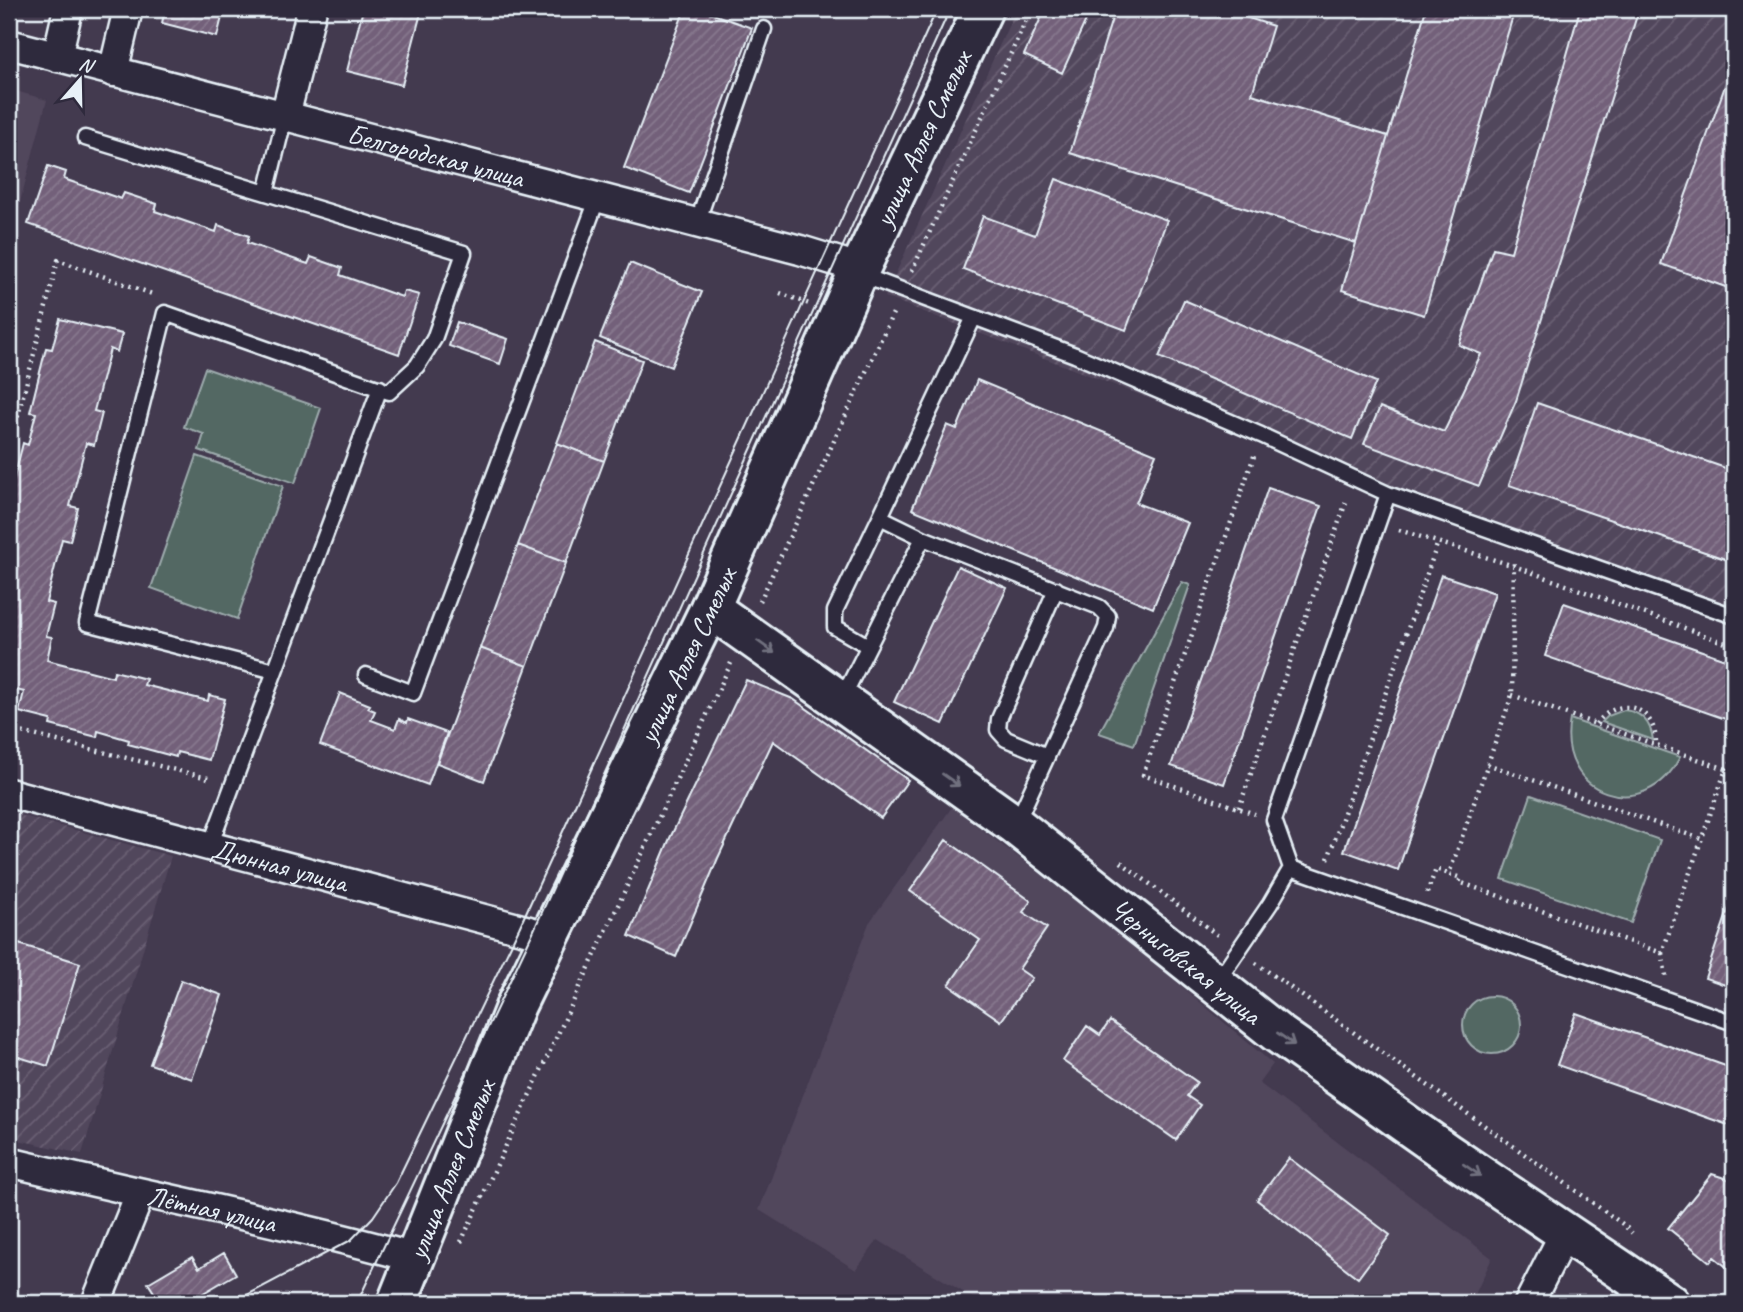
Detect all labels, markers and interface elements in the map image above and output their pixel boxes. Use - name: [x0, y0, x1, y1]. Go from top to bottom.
- street label: улица Аллея Смелых: [865, 43, 980, 234]
- north arrow: [46, 46, 116, 116]
- text: N: [76, 52, 98, 79]
- street label: Белгородская улица: [344, 116, 529, 196]
- street label: улица Аллея Смелых: [629, 560, 745, 751]
- one-way arrow: [756, 640, 775, 655]
- one-way arrow: [941, 773, 960, 787]
- street label: Дюнная улица: [208, 831, 354, 901]
- street label: Черниговская улица: [1103, 891, 1270, 1033]
- one-way arrow: [1276, 1032, 1295, 1046]
- street label: улица Аллея Смелых: [399, 1072, 503, 1266]
- one-way arrow: [1462, 1163, 1481, 1177]
- street label: Лётная улица: [144, 1178, 281, 1241]

